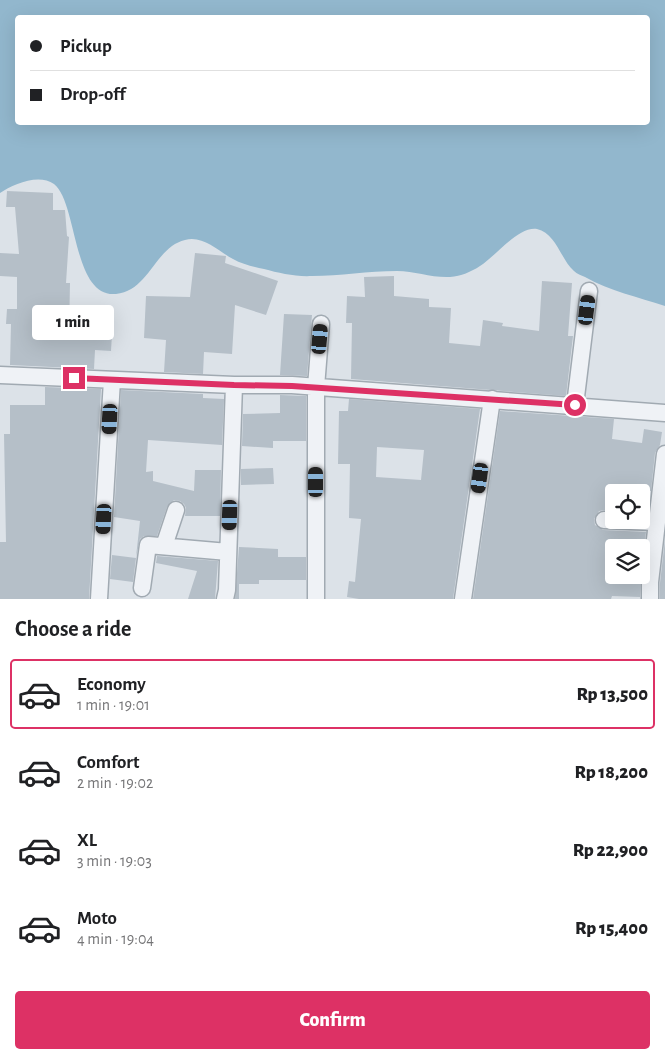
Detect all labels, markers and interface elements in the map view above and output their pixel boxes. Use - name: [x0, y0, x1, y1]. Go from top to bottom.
- text: Pickup: [60, 37, 112, 56]
- text: Drop-off: [60, 85, 125, 104]
- car: [577, 294, 596, 326]
- callout: 1 min: [33, 306, 115, 340]
- text: 1 min: [56, 314, 90, 330]
- car: [311, 323, 328, 355]
- route end: [63, 367, 85, 389]
- route start: [564, 394, 586, 416]
- car: [101, 404, 118, 434]
- car: [470, 462, 489, 494]
- car: [308, 467, 323, 497]
- map controls: [605, 484, 650, 584]
- button: locate: [605, 484, 650, 529]
- car: [221, 500, 238, 530]
- car: [95, 504, 112, 534]
- button: layers: [605, 539, 650, 584]
- text: Choose a ride: [15, 618, 131, 640]
- icon: car: [17, 672, 62, 717]
- text: Economy: [77, 675, 146, 694]
- text: Rp 13,500: [576, 685, 648, 704]
- text: 1 min · 19:01: [77, 697, 150, 713]
- icon: car: [17, 750, 62, 795]
- text: Comfort: [77, 753, 139, 772]
- text: Rp 18,200: [575, 763, 648, 782]
- text: 2 min · 19:02: [77, 775, 153, 791]
- icon: car: [17, 828, 62, 873]
- text: XL: [77, 831, 97, 850]
- text: Rp 22,900: [573, 841, 648, 860]
- text: 3 min · 19:03: [77, 853, 152, 869]
- icon: car: [17, 906, 62, 951]
- text: Moto: [77, 909, 117, 928]
- text: Rp 15,400: [575, 919, 648, 938]
- text: 4 min · 19:04: [77, 931, 154, 947]
- button: Confirm: [15, 991, 650, 1049]

